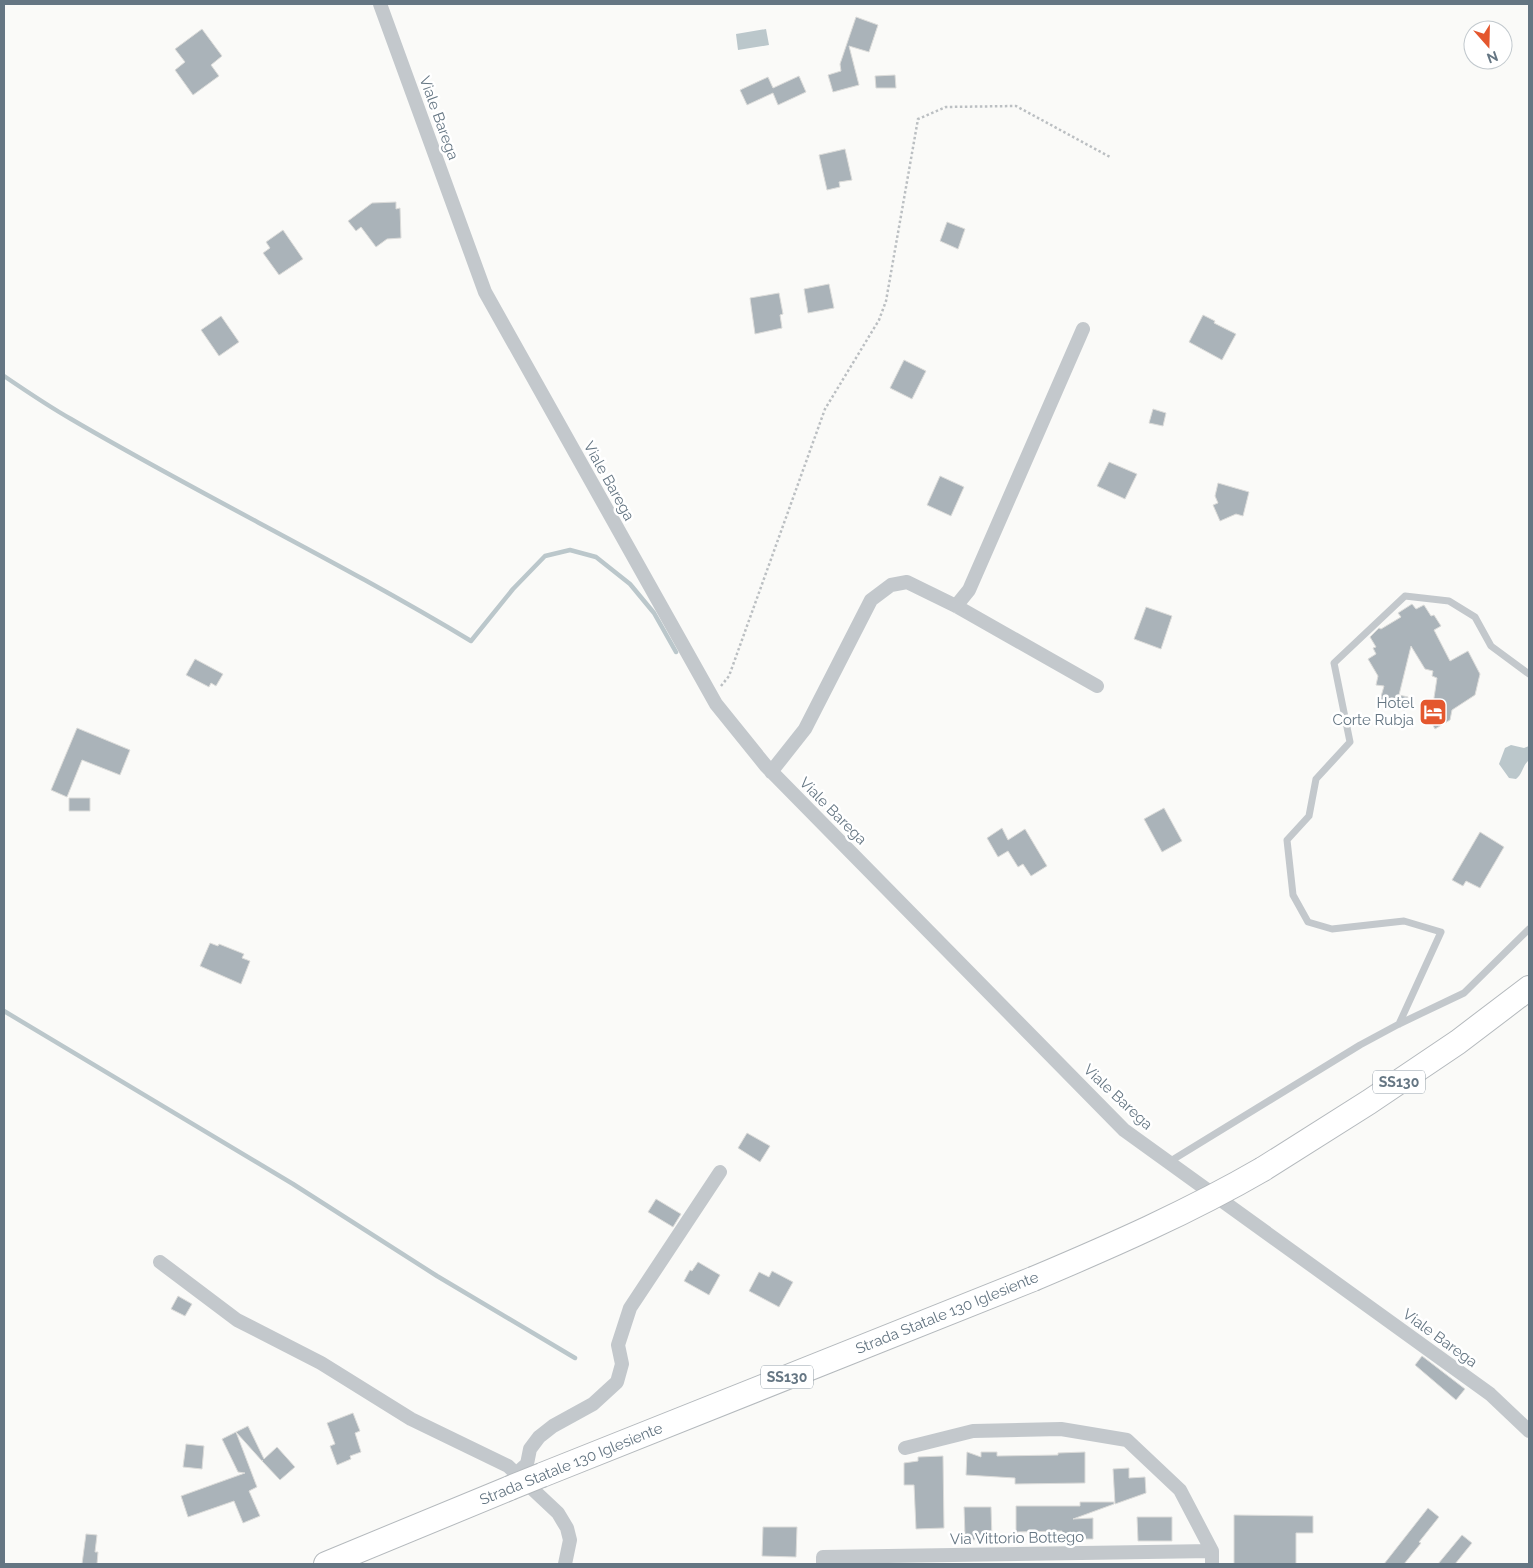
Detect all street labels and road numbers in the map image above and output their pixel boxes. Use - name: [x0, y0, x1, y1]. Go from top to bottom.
- street label: Viale Barega: [416, 74, 462, 162]
- street label: Viale Barega: [580, 438, 638, 524]
- street label: Viale Barega: [796, 774, 870, 848]
- street label: Viale Barega: [1080, 1060, 1156, 1134]
- road number: SS130: [1373, 1070, 1425, 1094]
- street label: Strada Statale 130 Iglesiente: [853, 1268, 1041, 1358]
- street label: Viale Barega: [1399, 1305, 1481, 1371]
- road number: SS130: [761, 1365, 813, 1388]
- street label: Strada Statale 130 Iglesiente: [477, 1419, 665, 1509]
- street label: Via Vittorio Bottego: [950, 1528, 1084, 1548]

